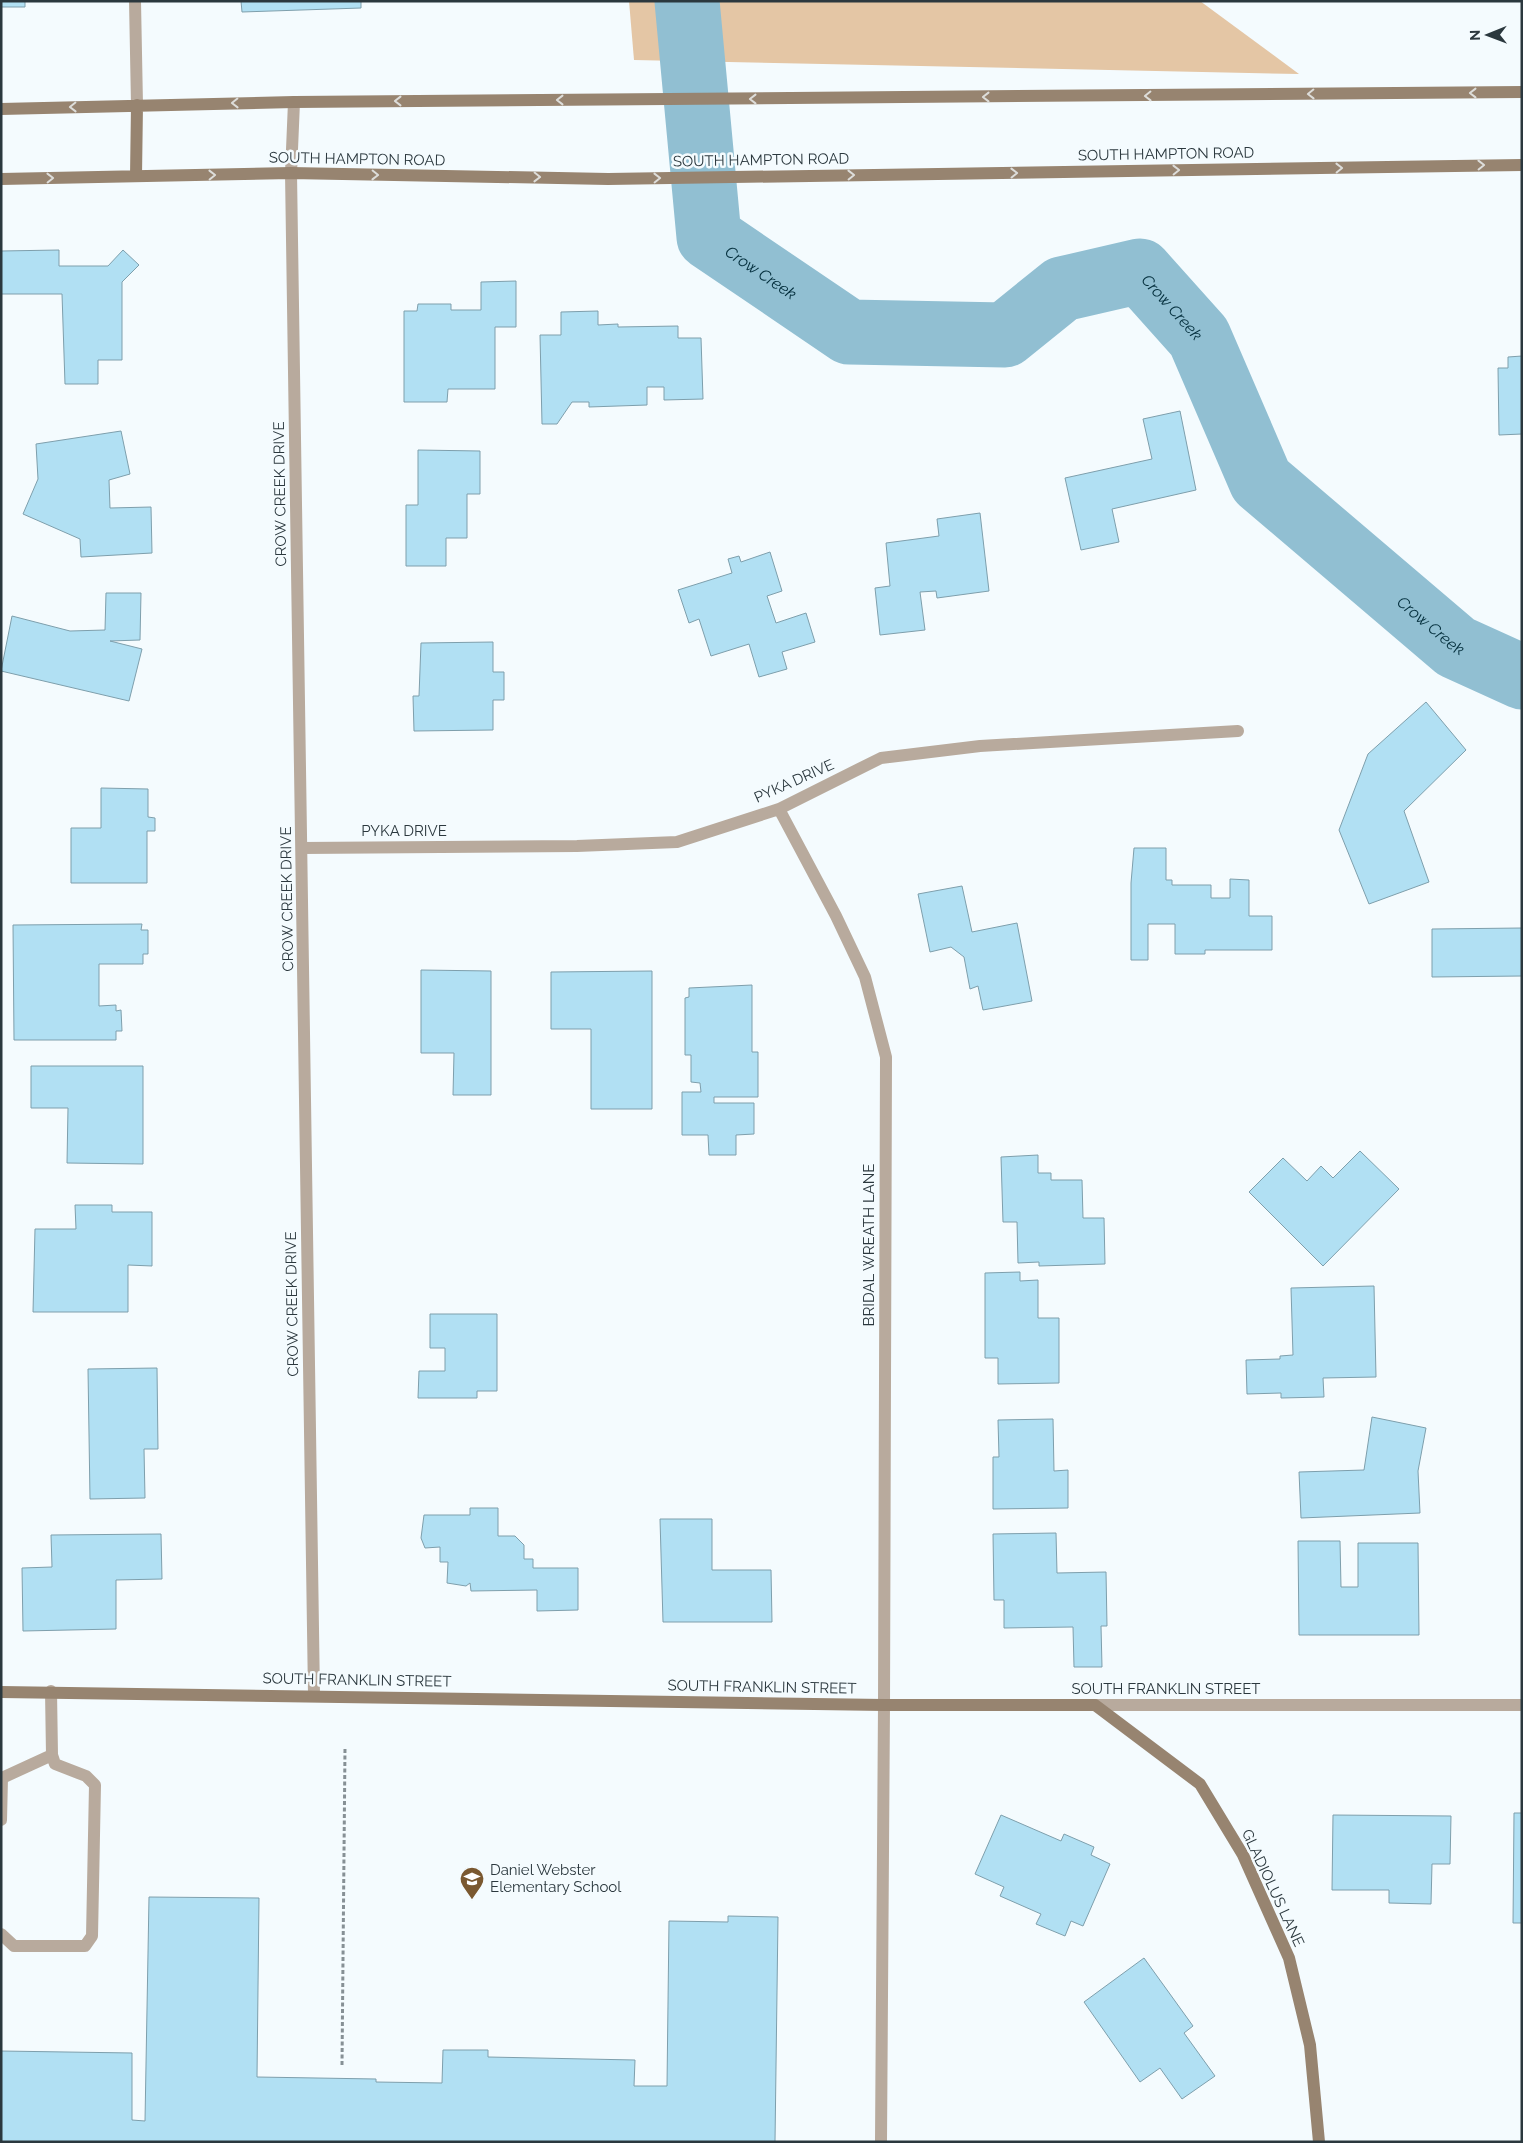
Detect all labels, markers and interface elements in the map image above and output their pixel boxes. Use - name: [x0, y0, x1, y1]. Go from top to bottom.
- north arrow: [1463, 10, 1513, 60]
- text: N: [1467, 30, 1483, 41]
- one-way arrow: [1469, 87, 1477, 98]
- one-way arrow: [1306, 89, 1314, 99]
- one-way arrow: [1144, 91, 1152, 101]
- one-way arrow: [981, 92, 989, 102]
- one-way arrow: [556, 94, 564, 105]
- one-way arrow: [749, 94, 757, 104]
- one-way arrow: [393, 96, 401, 106]
- one-way arrow: [231, 98, 238, 108]
- one-way arrow: [68, 102, 76, 112]
- street label: SOUTH HAMPTON ROAD: [1078, 143, 1255, 165]
- street label: SOUTH HAMPTON ROAD: [269, 148, 446, 170]
- street label: SOUTH HAMPTON ROAD: [673, 149, 850, 171]
- one-way arrow: [1478, 160, 1486, 171]
- one-way arrow: [1335, 163, 1343, 173]
- one-way arrow: [1172, 165, 1180, 175]
- one-way arrow: [1010, 168, 1018, 178]
- one-way arrow: [209, 169, 217, 180]
- one-way arrow: [371, 169, 379, 180]
- one-way arrow: [848, 170, 855, 180]
- one-way arrow: [534, 172, 542, 183]
- one-way arrow: [46, 173, 54, 183]
- one-way arrow: [654, 173, 661, 183]
- water label: Crow Creek: [722, 242, 801, 303]
- water label: Crow Creek: [1138, 270, 1207, 344]
- street label: CROW CREEK DRIVE: [270, 421, 290, 567]
- water label: Crow Creek: [1394, 592, 1468, 659]
- street label: PYKA DRIVE: [751, 755, 837, 807]
- street label: PYKA DRIVE: [361, 822, 447, 840]
- street label: CROW CREEK DRIVE: [277, 826, 297, 972]
- street label: BRIDAL WREATH LANE: [860, 1164, 878, 1327]
- street label: CROW CREEK DRIVE: [282, 1231, 302, 1377]
- street label: SOUTH FRANKLIN STREET: [262, 1669, 452, 1691]
- street label: SOUTH FRANKLIN STREET: [667, 1676, 857, 1698]
- street label: SOUTH FRANKLIN STREET: [1071, 1680, 1261, 1698]
- street label: GLADIOLUS LANE: [1238, 1826, 1308, 1950]
- place label: Daniel Webster Elementary School: [490, 1861, 622, 1896]
- school or university icon: Daniel Webster Elementary School: [459, 1866, 485, 1900]

